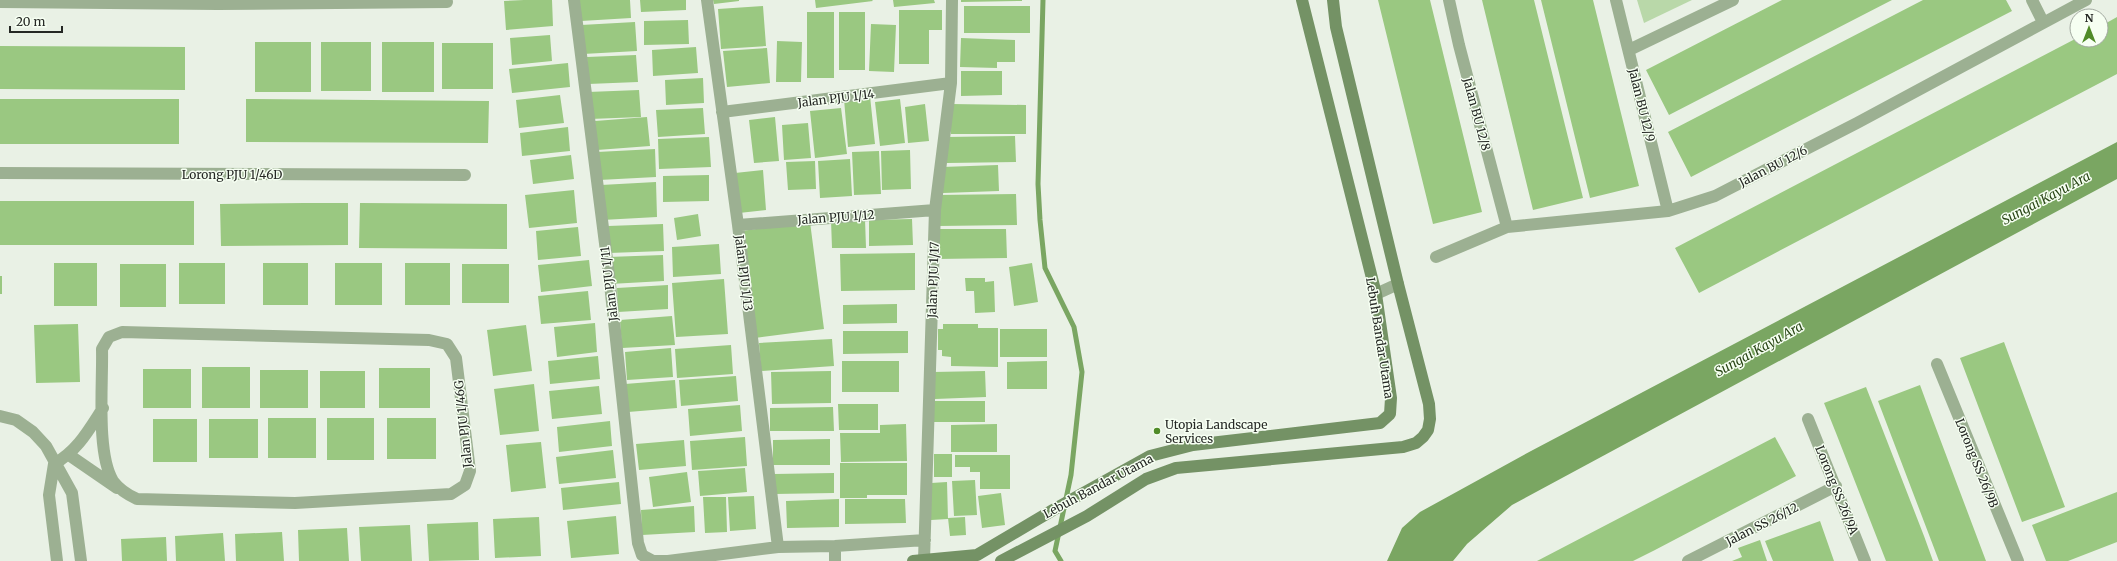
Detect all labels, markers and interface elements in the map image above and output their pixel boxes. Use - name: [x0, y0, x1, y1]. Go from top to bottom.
- scale bar: [10, 8, 62, 34]
- north arrow: [2069, 8, 2109, 48]
- text: N: [2085, 11, 2094, 25]
- text: 20 m: [16, 14, 45, 29]
- street label: Jalan BU 12/9: [1625, 66, 1658, 143]
- street label: Jalan BU 12/8: [1460, 75, 1494, 152]
- street label: Jalan PJU 1/14: [796, 86, 876, 110]
- street label: Jalan BU 12/6: [1735, 142, 1810, 190]
- street label: Lorong PJU 1/46D: [182, 167, 282, 182]
- water label: Sungai Kayu Ara: [1999, 167, 2093, 229]
- street label: Jalan PJU 1/12: [796, 207, 875, 227]
- street label: Jalan PJU 1/13: [732, 233, 756, 312]
- street label: Jalan PJU 1/17: [924, 241, 942, 319]
- street label: Jalan PJU 1/11: [597, 245, 621, 323]
- street label: Lebuh Bandar Utama: [1363, 276, 1397, 400]
- water label: Sungai Kayu Ara: [1712, 318, 1806, 380]
- street label: Jalan PJU 1/46G: [451, 379, 475, 469]
- street label: Lorong SS 26/9B: [1952, 416, 2002, 510]
- place label: Utopia Landscape Services: [1165, 417, 1267, 446]
- marker: Utopia Landscape Services: [1152, 426, 1162, 436]
- street label: Lorong SS 26/9A: [1812, 443, 1862, 537]
- street label: Lebuh Bandar Utama: [1041, 450, 1156, 521]
- street label: Jalan SS 26/12: [1722, 499, 1801, 549]

